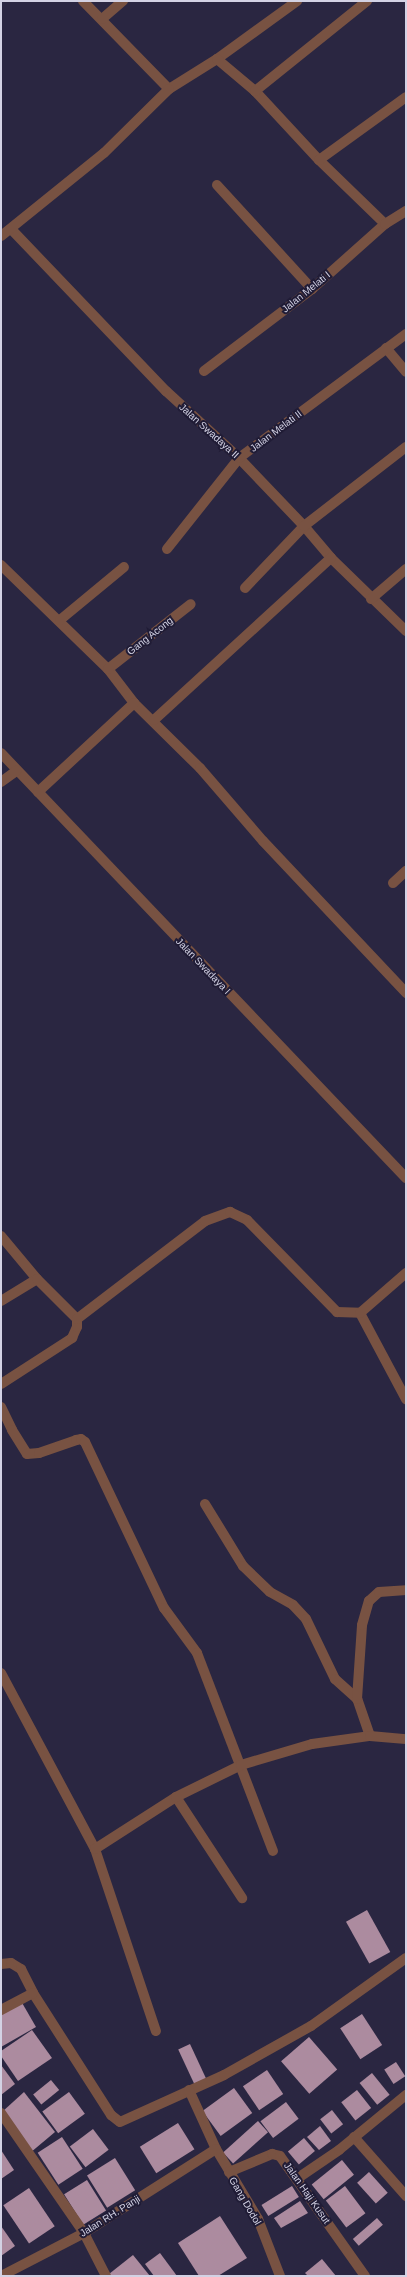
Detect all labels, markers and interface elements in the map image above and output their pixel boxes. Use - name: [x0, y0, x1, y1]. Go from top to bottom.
- street label: Jalan Melati I: [279, 269, 333, 315]
- street label: Jalan Swadaya II: [177, 401, 241, 461]
- street label: Jalan Melati II: [248, 408, 304, 454]
- street label: Gang Acong: [124, 614, 176, 658]
- street label: Jalan Swadaya I: [173, 935, 233, 997]
- street label: Jalan Haji Kusut: [281, 2160, 333, 2226]
- street label: Gang Dodol: [226, 2175, 264, 2227]
- street label: Jalan RH. Panji: [78, 2193, 142, 2239]

